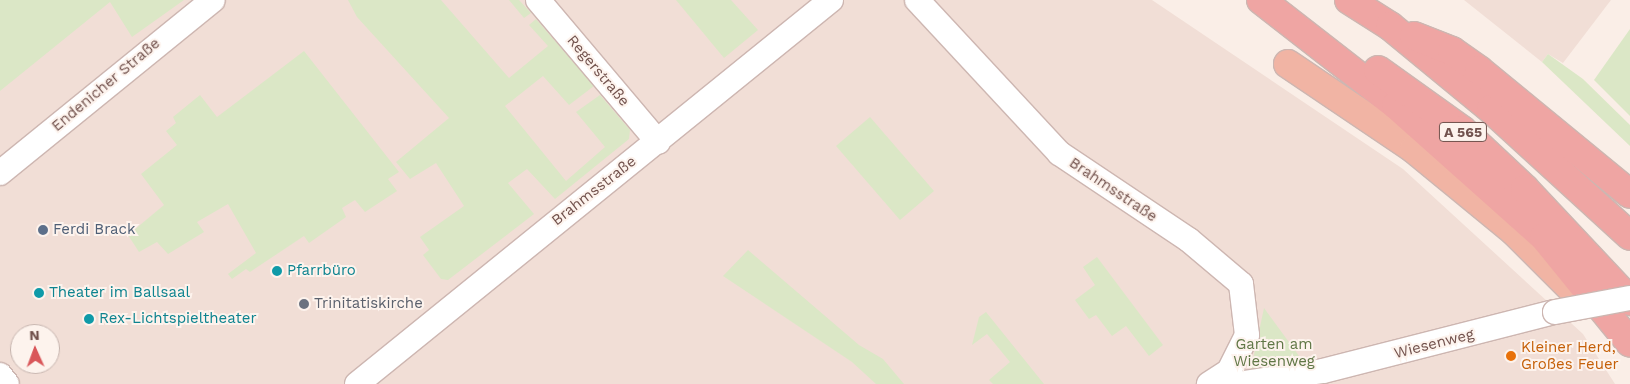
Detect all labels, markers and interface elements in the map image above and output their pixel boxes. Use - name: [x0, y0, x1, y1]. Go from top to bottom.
- street label: Regerstraße: [563, 32, 633, 110]
- street label: Endenicher Straße: [48, 34, 164, 136]
- road number: A 565: [1438, 120, 1488, 144]
- street label: Brahmsstraße: [548, 152, 640, 230]
- street label: Brahmsstraße: [1066, 154, 1160, 226]
- place label: Ferdi Brack: [53, 221, 135, 239]
- marker: Ferdi Brack: [37, 224, 49, 236]
- place label: Pfarrbüro: [287, 262, 356, 280]
- marker: Pfarrbüro: [271, 265, 283, 277]
- place label: Theater im Ballsaal: [49, 284, 190, 302]
- marker: Theater im Ballsaal: [33, 287, 45, 299]
- place label: Trinitatiskirche: [314, 295, 423, 313]
- marker: Trinitatiskirche: [298, 298, 310, 310]
- place label: Rex-Lichtspieltheater: [99, 310, 257, 328]
- marker: Rex-Lichtspieltheater: [83, 313, 95, 325]
- north arrow: [10, 324, 60, 374]
- street label: Wiesenweg: [1392, 325, 1476, 363]
- text: N: [29, 327, 40, 343]
- park label: Garten am Wiesenweg: [1233, 335, 1315, 370]
- place label: Kleiner Herd, Großes Feuer: [1521, 338, 1619, 373]
- marker: Kleiner Herd, Großes Feuer: [1505, 350, 1517, 362]

